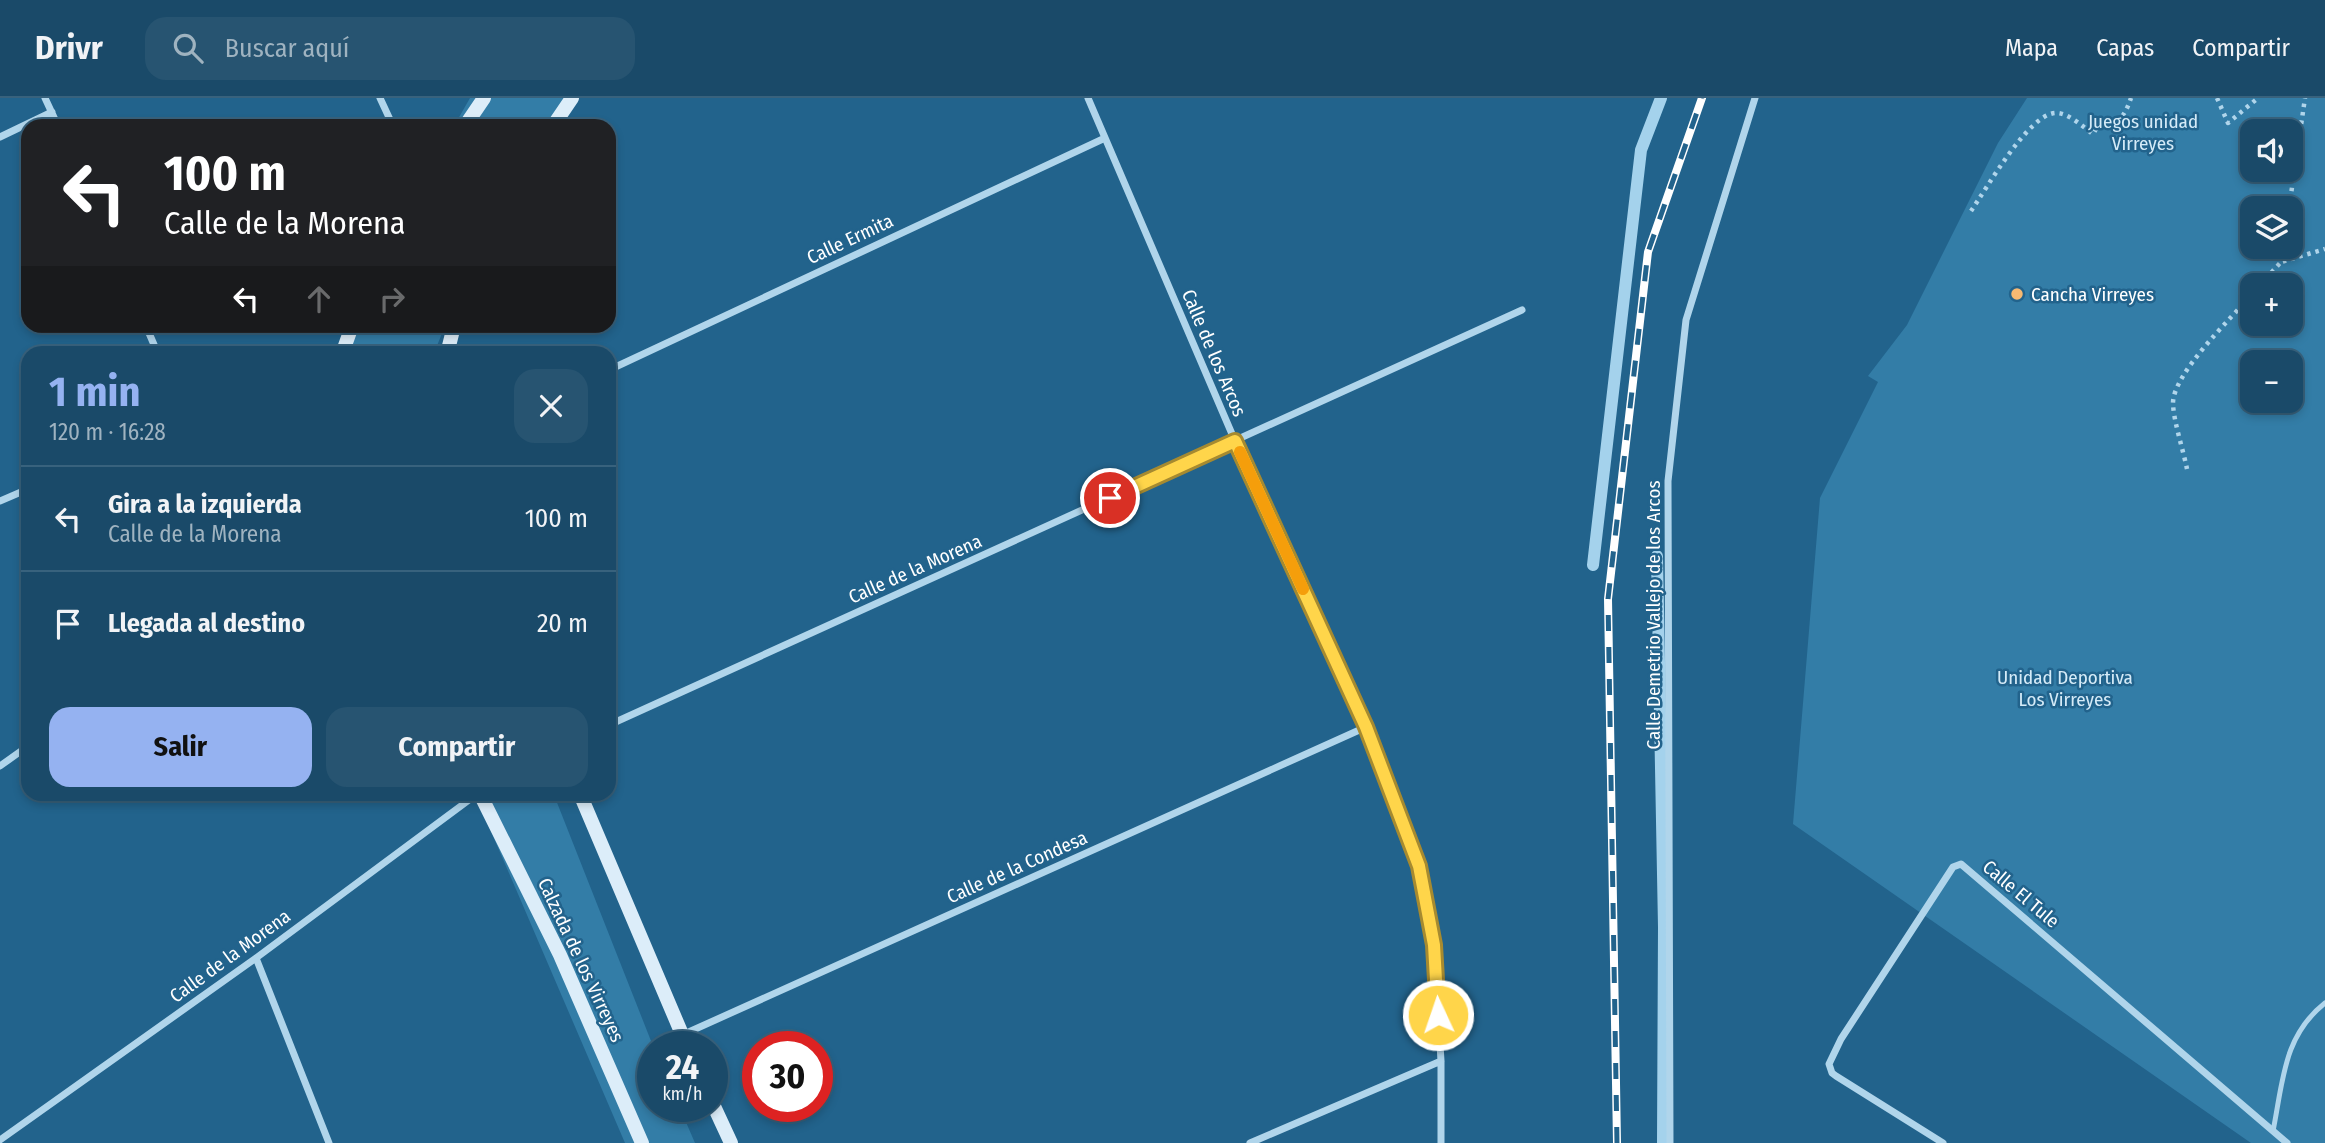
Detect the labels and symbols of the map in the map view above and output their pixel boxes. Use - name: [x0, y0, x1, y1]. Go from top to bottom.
- park label: Juegos unidad Virreyes: [2088, 110, 2198, 155]
- street label: Calle Ermita: [803, 209, 897, 269]
- place label: Cancha Virreyes: [2031, 283, 2154, 306]
- street label: Calle de los Arcos: [1177, 286, 1251, 420]
- marker: Cancha Virreyes: [2009, 286, 2025, 302]
- pin: [1080, 468, 1140, 528]
- street label: Calle Demetrio Vallejo de los Arcos: [1642, 481, 1665, 749]
- street label: Calle de la Morena: [845, 529, 985, 609]
- park label: Unidad Deportiva Los Virreyes: [1997, 666, 2133, 711]
- street label: Calle de la Condesa: [943, 826, 1091, 908]
- street label: Calle El Tule: [1978, 855, 2064, 933]
- street label: Calzada de los Virreyes: [533, 874, 629, 1046]
- street label: Calle de la Morena: [165, 905, 295, 1007]
- position arrow: [1401, 978, 1475, 1052]
- speed limit sign: 30: [742, 1031, 833, 1122]

